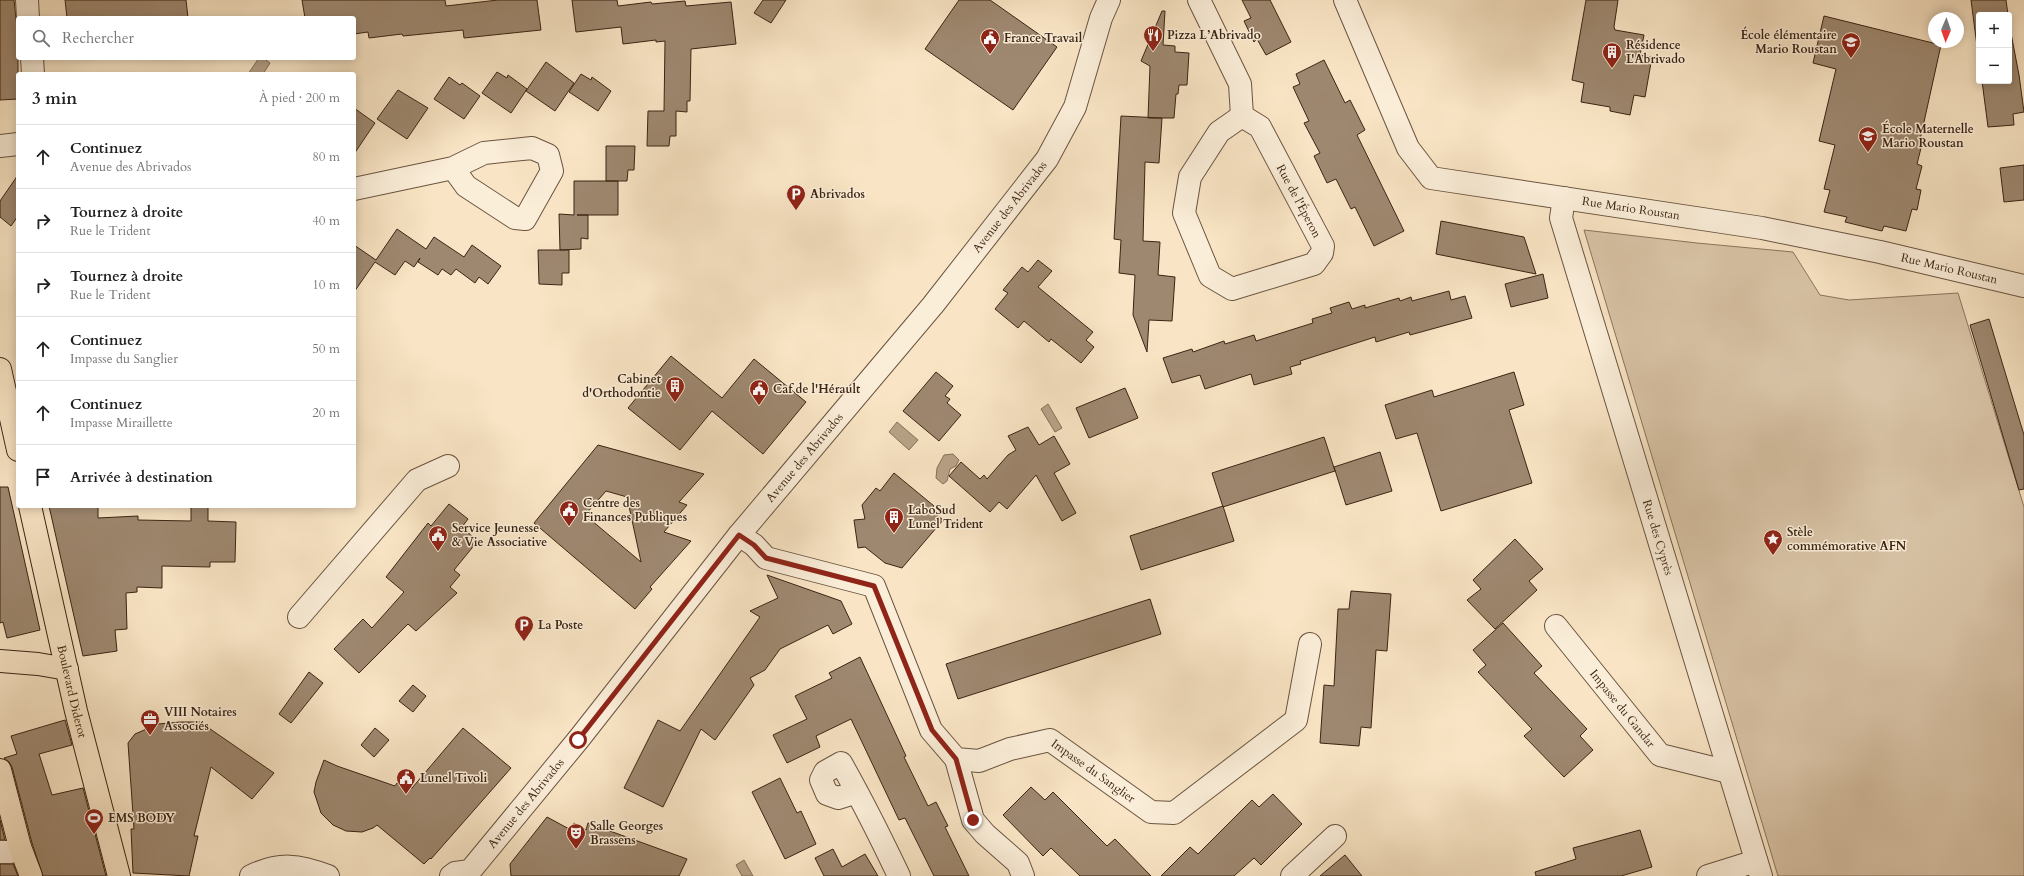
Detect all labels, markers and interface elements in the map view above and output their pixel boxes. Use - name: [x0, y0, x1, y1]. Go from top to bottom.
- north arrow: [1928, 12, 1964, 48]
- map controls: [1976, 12, 2012, 84]
- button: +: [1976, 12, 2012, 48]
- search box: [16, 16, 356, 60]
- restaurant icon: Pizza L’Abrivado: [1142, 24, 1164, 52]
- place label: École élémentaire Mario Roustan: [1740, 26, 1837, 57]
- icon: search: [30, 27, 52, 49]
- public building icon: France Travail: [979, 27, 1001, 55]
- place label: Pizza L’Abrivado: [1167, 27, 1261, 43]
- text: Rechercher: [62, 28, 134, 48]
- place label: France Travail: [1004, 30, 1083, 46]
- school or university icon: École élémentaire Mario Roustan: [1840, 31, 1862, 59]
- place label: Résidence L'Abrivado: [1626, 37, 1685, 67]
- building icon: Résidence L'Abrivado: [1601, 41, 1623, 69]
- button: −: [1976, 48, 2012, 84]
- text: 3 min: [32, 87, 77, 110]
- text: À pied · 200 m: [259, 89, 340, 107]
- place label: École Maternelle Mario Roustan: [1882, 120, 1974, 151]
- school or university icon: École Maternelle Mario Roustan: [1857, 125, 1879, 153]
- text: Continuez: [70, 138, 142, 158]
- icon: ahead: [32, 146, 54, 168]
- text: 80 m: [312, 148, 340, 166]
- text: Avenue des Abrivados: [70, 158, 191, 176]
- street label: Avenue des Abrivados: [969, 158, 1050, 256]
- street label: Rue de l'Éperon: [1273, 161, 1326, 241]
- parking icon: Abrivados: [785, 183, 807, 211]
- place label: Abrivados: [810, 186, 865, 202]
- street label: Rue Mario Roustan: [1581, 193, 1681, 224]
- text: Tournez à droite: [70, 202, 183, 222]
- icon: right: [32, 210, 54, 232]
- text: 40 m: [312, 212, 340, 230]
- text: Rue le Trident: [70, 222, 151, 240]
- street label: Rue Mario Roustan: [1899, 249, 1999, 288]
- text: Tournez à droite: [70, 266, 183, 286]
- icon: right: [32, 274, 54, 296]
- text: 10 m: [312, 276, 340, 294]
- text: Rue le Trident: [70, 286, 151, 304]
- text: Continuez: [70, 330, 142, 350]
- icon: ahead: [32, 338, 54, 360]
- text: 50 m: [312, 340, 340, 358]
- text: Impasse du Sanglier: [70, 350, 178, 368]
- place label: Cabinet d'Orthodontie: [582, 371, 662, 401]
- building icon: Cabinet d'Orthodontie: [664, 375, 686, 403]
- public building icon: Caf de l'Hérault: [748, 378, 770, 406]
- place label: Caf de l'Hérault: [773, 381, 861, 397]
- text: Continuez: [70, 394, 142, 414]
- icon: ahead: [32, 402, 54, 424]
- text: 20 m: [312, 404, 340, 422]
- street label: Avenue des Abrivados: [762, 409, 847, 506]
- text: Impasse Miraillette: [70, 414, 173, 432]
- icon: arrive: [32, 466, 54, 488]
- text: Arrivée à destination: [70, 467, 213, 487]
- place label: Centre des Finances Publiques: [583, 495, 687, 525]
- street label: Rue des Cyprès: [1639, 497, 1677, 577]
- public building icon: Centre des Finances Publiques: [558, 499, 580, 527]
- place label: LaboSud Lunel Trident: [908, 502, 984, 532]
- building icon: LaboSud Lunel Trident: [883, 506, 905, 534]
- place label: Service Jeunesse & Vie Associative: [452, 520, 547, 550]
- public building icon: Service Jeunesse & Vie Associative: [427, 524, 449, 552]
- place label: Stèle commémorative AFN: [1787, 524, 1907, 554]
- place icon: Stèle commémorative AFN: [1762, 528, 1784, 556]
- parking icon: La Poste: [513, 614, 535, 642]
- place label: La Poste: [538, 617, 583, 633]
- street label: Boulevard Diderot: [53, 643, 91, 740]
- street label: Impasse du Gandar: [1586, 666, 1659, 751]
- place label: VIII Notaires Associés: [164, 704, 237, 734]
- office icon: VIII Notaires Associés: [139, 708, 161, 736]
- route start: [569, 731, 587, 749]
- street label: Impasse du Sanglier: [1048, 735, 1139, 807]
- street label: Avenue des Abrivados: [484, 755, 568, 852]
- public building icon: Lunel Tivoli: [395, 767, 417, 795]
- place label: Lunel Tivoli: [420, 770, 487, 786]
- sports icon: EMS BODY: [83, 807, 105, 835]
- place label: EMS BODY: [108, 810, 175, 826]
- route end: [964, 811, 982, 829]
- place label: Salle Georges Brassens: [590, 818, 663, 848]
- theatre icon: Salle Georges Brassens: [565, 822, 587, 850]

